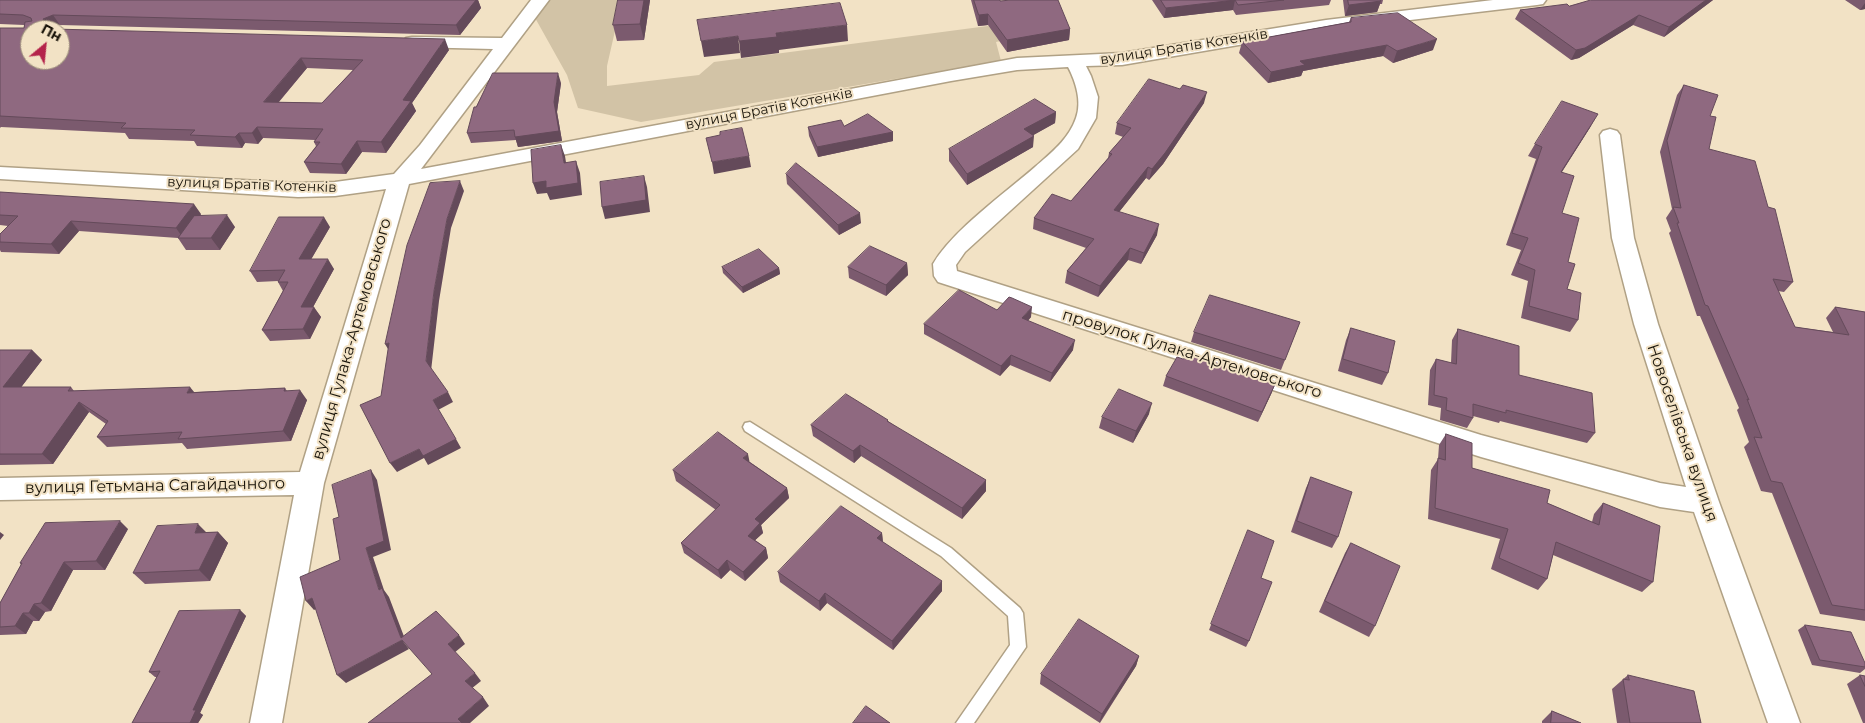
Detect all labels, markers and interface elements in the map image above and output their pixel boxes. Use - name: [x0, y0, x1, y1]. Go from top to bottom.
- north arrow: [20, 20, 70, 70]
- text: Пн: [38, 20, 65, 46]
- street label: вулиця Братів Котенків: [1099, 25, 1269, 69]
- street label: вулиця Братів Котенків: [684, 85, 854, 133]
- street label: вулиця Братів Котенків: [167, 174, 337, 196]
- street label: вулиця Гулака-Артемовського: [308, 216, 396, 462]
- street label: провулок Гулака-Артемовського: [1060, 305, 1324, 403]
- street label: Новоселівська вулиця: [1643, 342, 1721, 524]
- street label: вулиця Гетьмана Сагайдачного: [25, 474, 285, 498]

